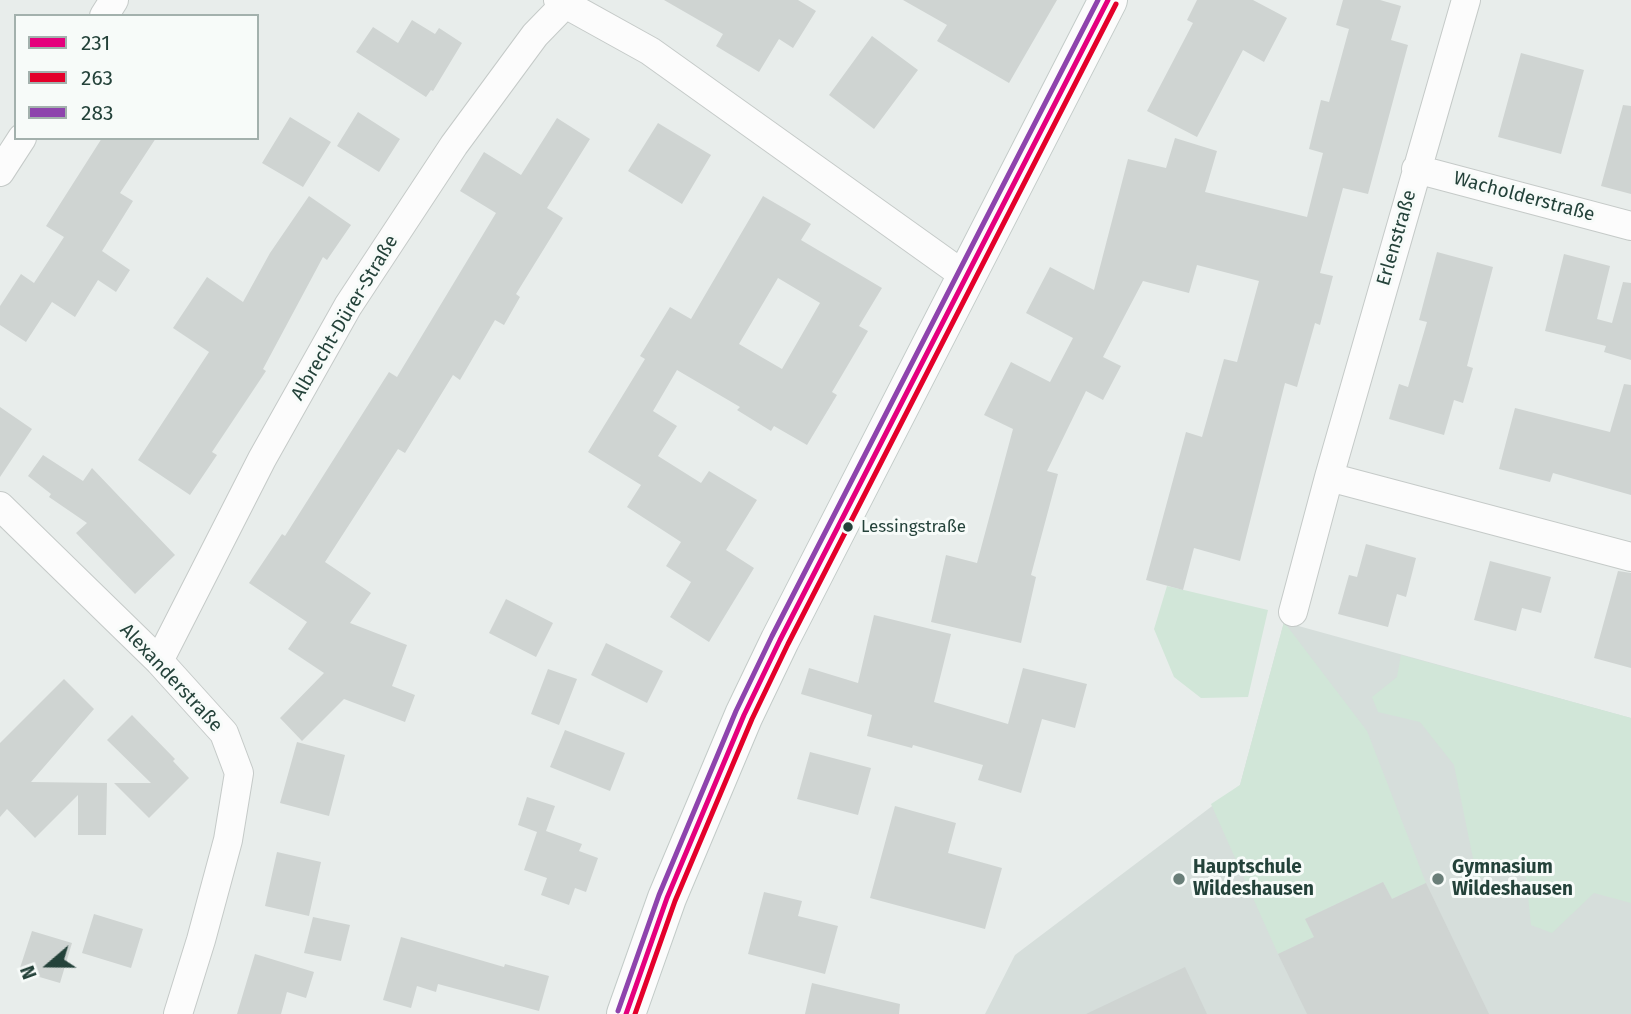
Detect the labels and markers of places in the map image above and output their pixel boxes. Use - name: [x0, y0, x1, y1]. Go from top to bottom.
- place label: Lessingstraße: [861, 517, 966, 537]
- marker: Lessingstraße: [841, 520, 855, 534]
- place label: Hauptschule Wildeshausen: [1193, 857, 1314, 901]
- place label: Gymnasium Wildeshausen: [1452, 857, 1573, 901]
- marker: Hauptschule Wildeshausen: [1171, 871, 1187, 887]
- marker: Gymnasium Wildeshausen: [1430, 871, 1446, 887]

